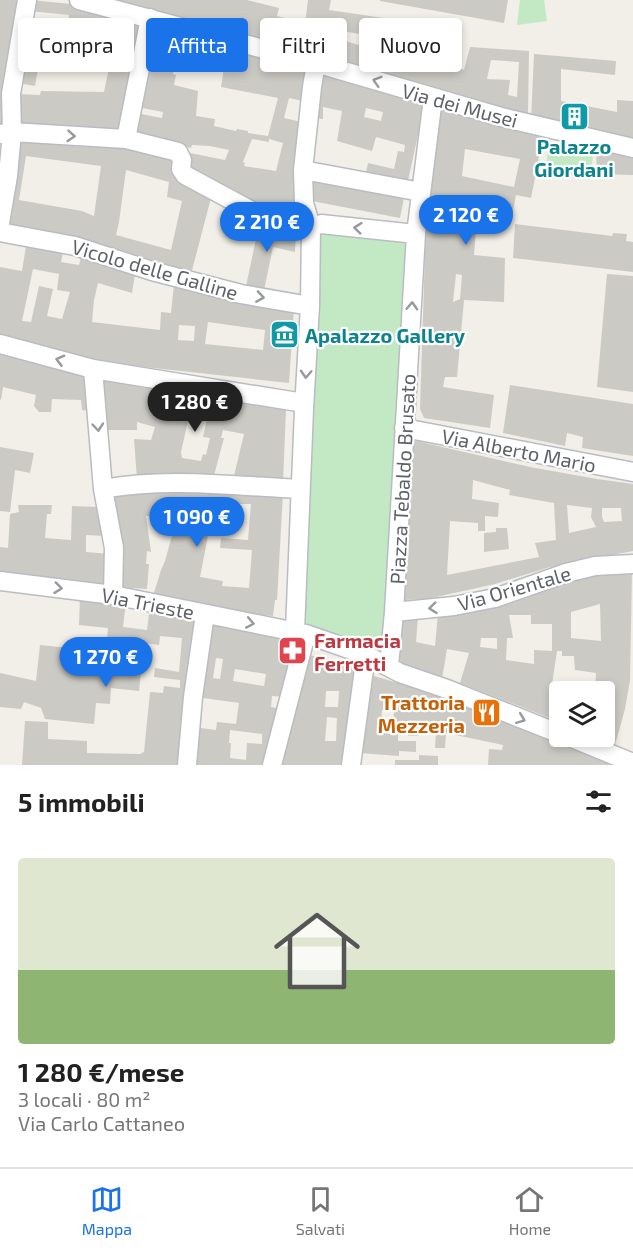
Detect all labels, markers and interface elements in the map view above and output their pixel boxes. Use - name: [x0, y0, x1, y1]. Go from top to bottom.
- chip: Compra: [18, 18, 134, 72]
- chip: Affitta: [146, 18, 248, 72]
- chip: Filtri: [260, 18, 347, 72]
- chip: Nuovo: [359, 18, 462, 72]
- one-way arrow: [372, 76, 383, 88]
- street label: Via dei Musei: [399, 78, 521, 132]
- building icon: Palazzo Giordani: [558, 100, 590, 132]
- one-way arrow: [66, 129, 75, 142]
- place label: Palazzo Giordani: [534, 134, 614, 181]
- pin: 2 120 €: [411, 195, 521, 246]
- pin: 2 210 €: [212, 202, 322, 253]
- text: 2 120 €: [433, 202, 499, 226]
- text: 2 210 €: [234, 209, 300, 233]
- one-way arrow: [354, 222, 363, 235]
- street label: Vicolo delle Galline: [69, 234, 241, 304]
- one-way arrow: [255, 291, 265, 303]
- one-way arrow: [405, 302, 418, 311]
- museum icon: Apalazzo Gallery: [268, 319, 300, 351]
- place label: Apalazzo Gallery: [305, 323, 466, 348]
- one-way arrow: [55, 355, 66, 367]
- one-way arrow: [299, 369, 312, 378]
- street label: Piazza Tebaldo Brusato: [385, 373, 419, 585]
- pin: 1 280 €: [140, 382, 250, 433]
- text: 1 280 €: [162, 389, 228, 413]
- one-way arrow: [91, 423, 104, 432]
- street label: Via Alberto Mario: [440, 423, 598, 477]
- pin: 1 090 €: [142, 497, 252, 548]
- text: 1 090 €: [163, 504, 231, 528]
- street label: Via Orientale: [455, 560, 573, 616]
- one-way arrow: [53, 582, 63, 594]
- street label: Via Trieste: [100, 582, 196, 624]
- one-way arrow: [429, 601, 438, 614]
- one-way arrow: [245, 615, 255, 628]
- place label: Farmacia Ferretti: [314, 628, 401, 675]
- pharmacy icon: Farmacia Ferretti: [277, 635, 309, 667]
- pin: 1 270 €: [51, 637, 161, 688]
- text: 1 270 €: [74, 644, 138, 668]
- map controls: [549, 681, 615, 747]
- button: layers: [549, 681, 615, 747]
- place label: Trattoria Mezzeria: [378, 690, 465, 737]
- restaurant icon: Trattoria Mezzeria: [470, 697, 502, 729]
- one-way arrow: [515, 712, 526, 724]
- icon: filters: [582, 785, 615, 818]
- text: 5 immobili: [18, 786, 145, 817]
- icon: home: [263, 897, 371, 1005]
- text: 1 280 €/mese: [18, 1056, 184, 1087]
- text: 3 locali · 80 m²: [18, 1087, 151, 1111]
- text: Via Carlo Cattaneo: [18, 1111, 185, 1135]
- tab: Mappa: [82, 1183, 132, 1238]
- tab: Salvati: [296, 1183, 345, 1238]
- tab: Home: [509, 1183, 551, 1238]

